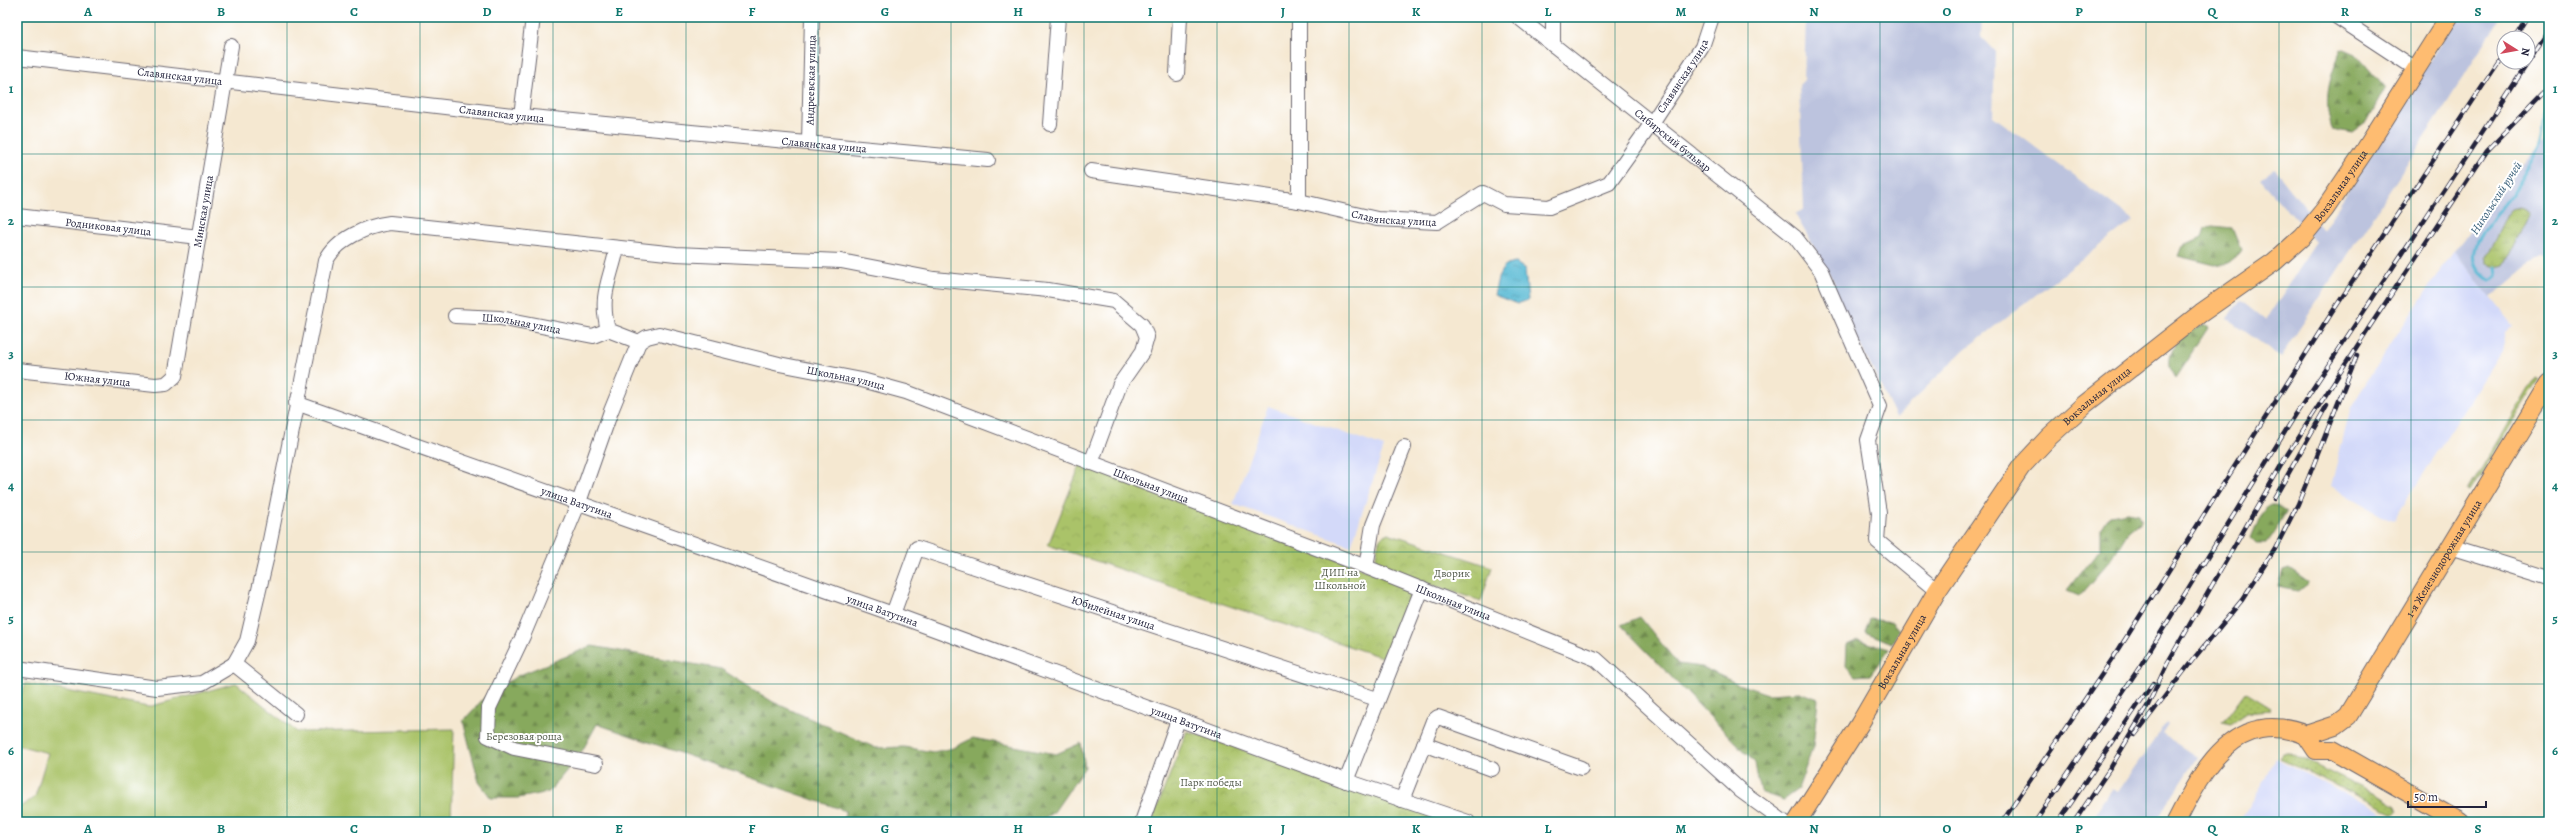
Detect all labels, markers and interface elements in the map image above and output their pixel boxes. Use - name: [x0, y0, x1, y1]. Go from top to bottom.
- text: A: [83, 3, 93, 20]
- text: B: [217, 3, 225, 20]
- text: C: [350, 3, 358, 20]
- text: D: [482, 3, 492, 20]
- text: E: [615, 3, 623, 20]
- text: F: [749, 3, 756, 20]
- text: G: [881, 3, 889, 20]
- text: H: [1013, 3, 1023, 20]
- text: I: [1148, 3, 1153, 20]
- text: J: [1281, 3, 1285, 20]
- text: K: [1412, 3, 1421, 20]
- text: L: [1545, 3, 1552, 20]
- text: M: [1676, 3, 1687, 20]
- text: N: [1809, 3, 1819, 20]
- text: O: [1943, 3, 1952, 20]
- text: P: [2075, 3, 2083, 20]
- text: Q: [2208, 3, 2219, 20]
- text: R: [2341, 3, 2350, 20]
- text: S: [2474, 3, 2482, 20]
- north arrow: [2496, 30, 2536, 70]
- street label: Андреевская улица: [802, 34, 820, 126]
- street label: Славянская улица: [1654, 36, 1712, 116]
- text: N: [2517, 46, 2533, 57]
- street label: Славянская улица: [137, 64, 224, 89]
- text: 1: [9, 80, 14, 97]
- text: 1: [2553, 80, 2558, 97]
- street label: Славянская улица: [458, 102, 546, 126]
- street label: Сибирский бульвар: [1631, 106, 1714, 176]
- street label: Славянская улица: [781, 134, 868, 157]
- street label: Вокзальная улица: [2310, 146, 2372, 225]
- water label: Никольский ручей: [2466, 158, 2526, 238]
- street label: Минская улица: [190, 173, 217, 249]
- street label: Славянская улица: [1350, 206, 1438, 230]
- text: 2: [8, 212, 15, 229]
- text: 2: [2552, 212, 2559, 229]
- street label: Родниковая улица: [65, 215, 153, 240]
- street label: Школьная улица: [482, 310, 563, 338]
- text: 3: [8, 345, 14, 362]
- text: 3: [2552, 345, 2558, 362]
- street label: Школьная улица: [805, 362, 888, 394]
- street label: Вокзальная улица: [2059, 363, 2135, 429]
- street label: Южная улица: [64, 368, 132, 390]
- street label: Школьная улица: [1111, 464, 1192, 507]
- text: 4: [8, 477, 14, 494]
- text: 4: [2552, 477, 2558, 494]
- street label: улица Ватутина: [538, 483, 615, 523]
- street label: 1-я Железнодорожная улица: [2403, 496, 2486, 620]
- park label: ДИП на Школьной: [1314, 565, 1366, 593]
- park label: Дворик: [1434, 566, 1470, 581]
- street label: Школьная улица: [1413, 581, 1494, 625]
- street label: улица Ватутина: [844, 591, 921, 631]
- street label: Юбилейная улица: [1069, 592, 1158, 634]
- text: 5: [8, 610, 14, 627]
- text: 5: [2552, 610, 2558, 627]
- street label: Вокзальная улица: [1874, 611, 1930, 692]
- street label: улица Ватутина: [1148, 702, 1225, 743]
- park label: Березовая роща: [486, 729, 563, 744]
- text: 6: [8, 742, 14, 759]
- text: 6: [2552, 742, 2558, 759]
- park label: Парк победы: [1180, 775, 1242, 790]
- scale bar: [2408, 783, 2486, 809]
- text: 50 m: [2414, 789, 2438, 805]
- text: A: [83, 820, 93, 837]
- text: B: [217, 820, 225, 837]
- text: C: [350, 820, 358, 837]
- text: D: [482, 820, 492, 837]
- text: E: [615, 820, 623, 837]
- text: F: [749, 820, 756, 837]
- text: G: [881, 820, 889, 837]
- text: H: [1013, 820, 1023, 837]
- text: I: [1148, 820, 1153, 837]
- text: J: [1281, 820, 1285, 837]
- text: K: [1412, 820, 1421, 837]
- text: L: [1545, 820, 1552, 837]
- text: M: [1676, 820, 1687, 837]
- text: N: [1809, 820, 1819, 837]
- text: O: [1943, 820, 1952, 837]
- text: P: [2075, 820, 2083, 837]
- text: Q: [2208, 820, 2219, 837]
- text: R: [2341, 820, 2350, 837]
- text: S: [2474, 820, 2482, 837]

